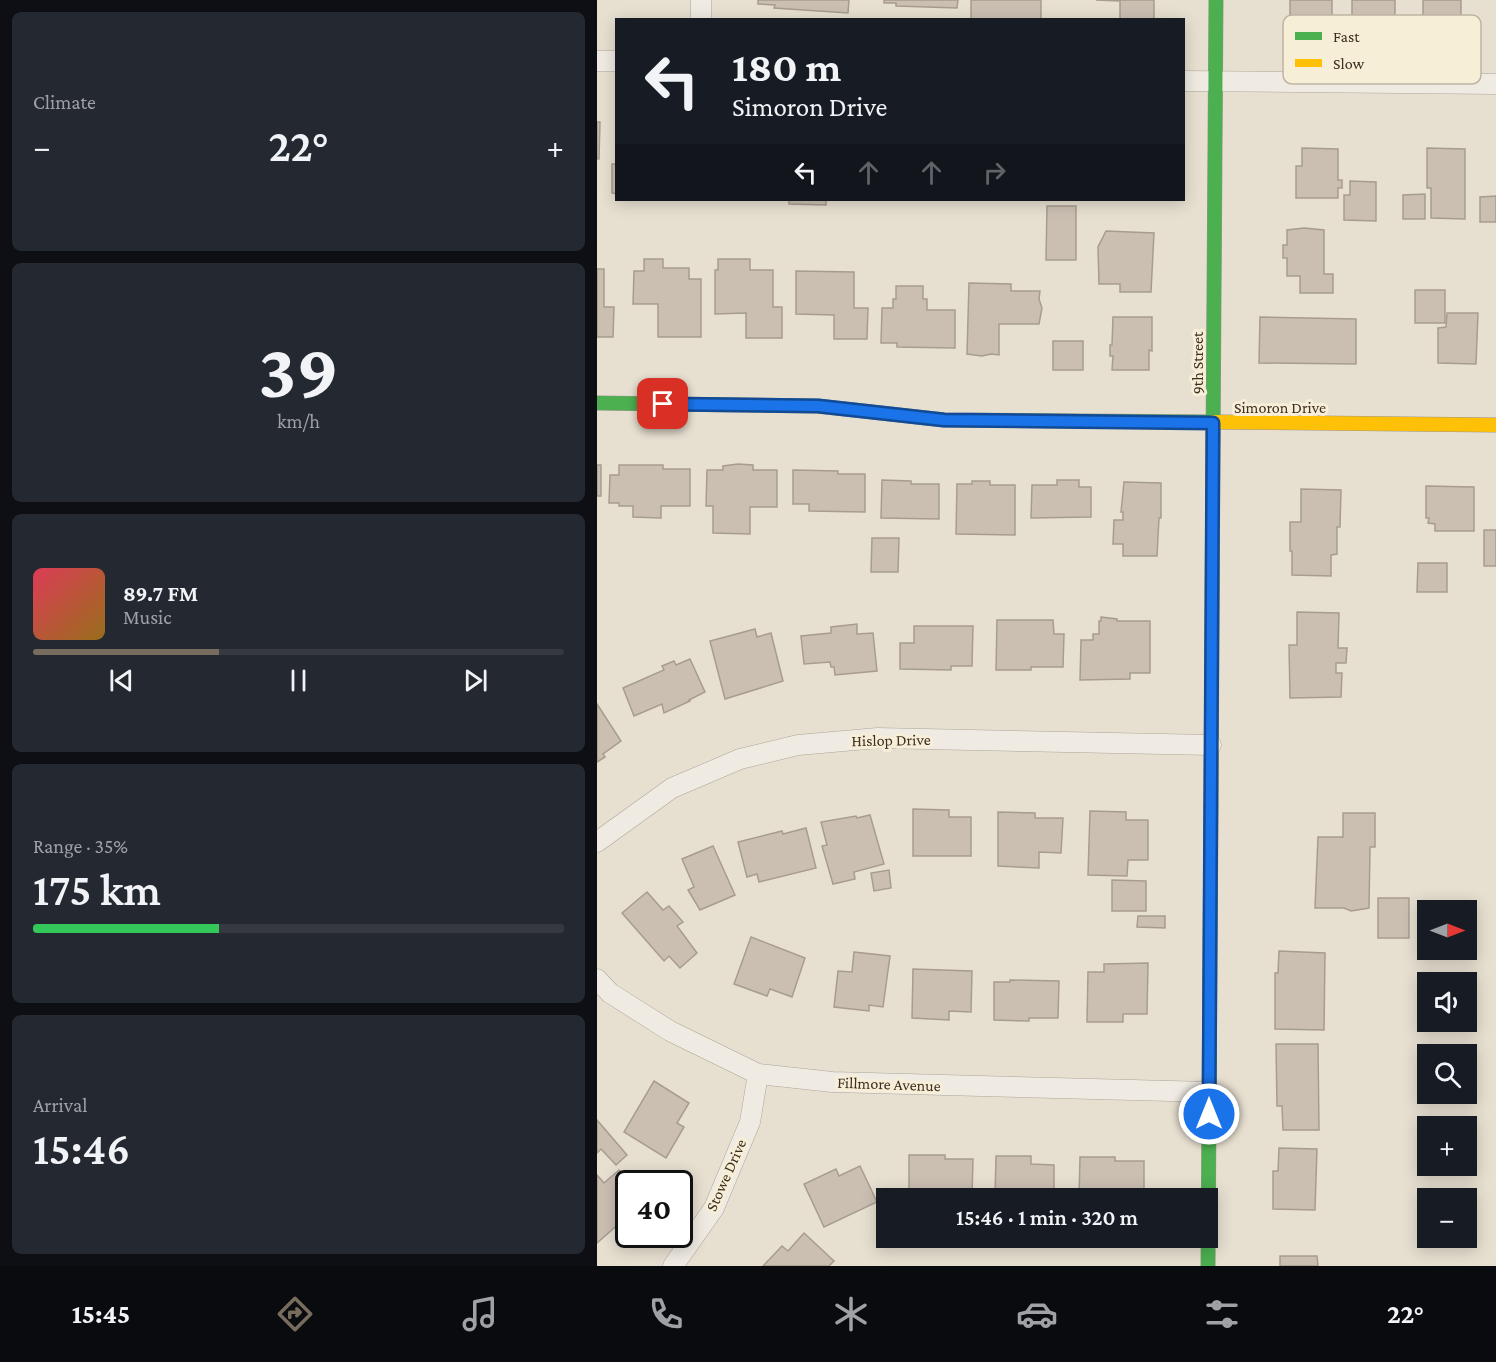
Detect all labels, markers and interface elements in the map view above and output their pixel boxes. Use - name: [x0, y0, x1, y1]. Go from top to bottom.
- legend: [1283, 15, 1481, 84]
- text: Fast: [1333, 28, 1360, 45]
- icon: left: [633, 42, 711, 120]
- text: 180 m: [732, 43, 841, 90]
- text: Slow: [1333, 55, 1365, 72]
- text: Climate: [33, 91, 96, 113]
- text: Simoron Drive: [732, 92, 888, 122]
- text: 22°: [268, 121, 329, 171]
- text: −: [33, 128, 50, 165]
- text: +: [547, 128, 564, 165]
- icon: left: [789, 156, 822, 189]
- icon: ahead: [852, 156, 885, 189]
- icon: ahead: [915, 156, 948, 189]
- icon: right: [978, 156, 1011, 189]
- text: 39: [258, 327, 339, 414]
- street label: 9th Street: [1189, 331, 1206, 394]
- pin: [637, 378, 688, 429]
- icon: arrive: [646, 387, 679, 420]
- street label: Simoron Drive: [1234, 399, 1326, 416]
- text: km/h: [277, 410, 320, 432]
- text: 89.7 FM: [123, 581, 198, 606]
- text: Music: [123, 606, 172, 628]
- icon: previous: [105, 664, 138, 697]
- icon: pause: [282, 664, 315, 697]
- icon: next: [459, 664, 492, 697]
- street label: Hislop Drive: [851, 731, 931, 750]
- text: Range · 35%: [33, 835, 128, 857]
- text: 175 km: [33, 865, 161, 915]
- north arrow: [1417, 900, 1477, 960]
- map controls: [1417, 900, 1477, 1248]
- button: sound: [1417, 972, 1477, 1032]
- button: search: [1417, 1044, 1477, 1104]
- street label: Fillmore Avenue: [837, 1074, 941, 1094]
- position arrow: [1177, 1082, 1241, 1146]
- text: Arrival: [33, 1094, 87, 1116]
- button: +: [1417, 1116, 1477, 1176]
- text: 15:46: [33, 1124, 130, 1174]
- street label: Stowe Drive: [703, 1136, 749, 1214]
- speed limit sign: 40: [615, 1170, 693, 1248]
- button: −: [1417, 1188, 1477, 1248]
- text: 15:46 · 1 min · 320 m: [956, 1205, 1138, 1230]
- icon: directions: [274, 1293, 316, 1335]
- icon: music: [459, 1293, 501, 1335]
- icon: phone: [645, 1293, 687, 1335]
- icon: climate: [830, 1293, 872, 1335]
- icon: car: [1016, 1293, 1058, 1335]
- icon: filters: [1201, 1293, 1243, 1335]
- text: 15:45: [72, 1299, 130, 1329]
- text: 22°: [1387, 1299, 1424, 1329]

